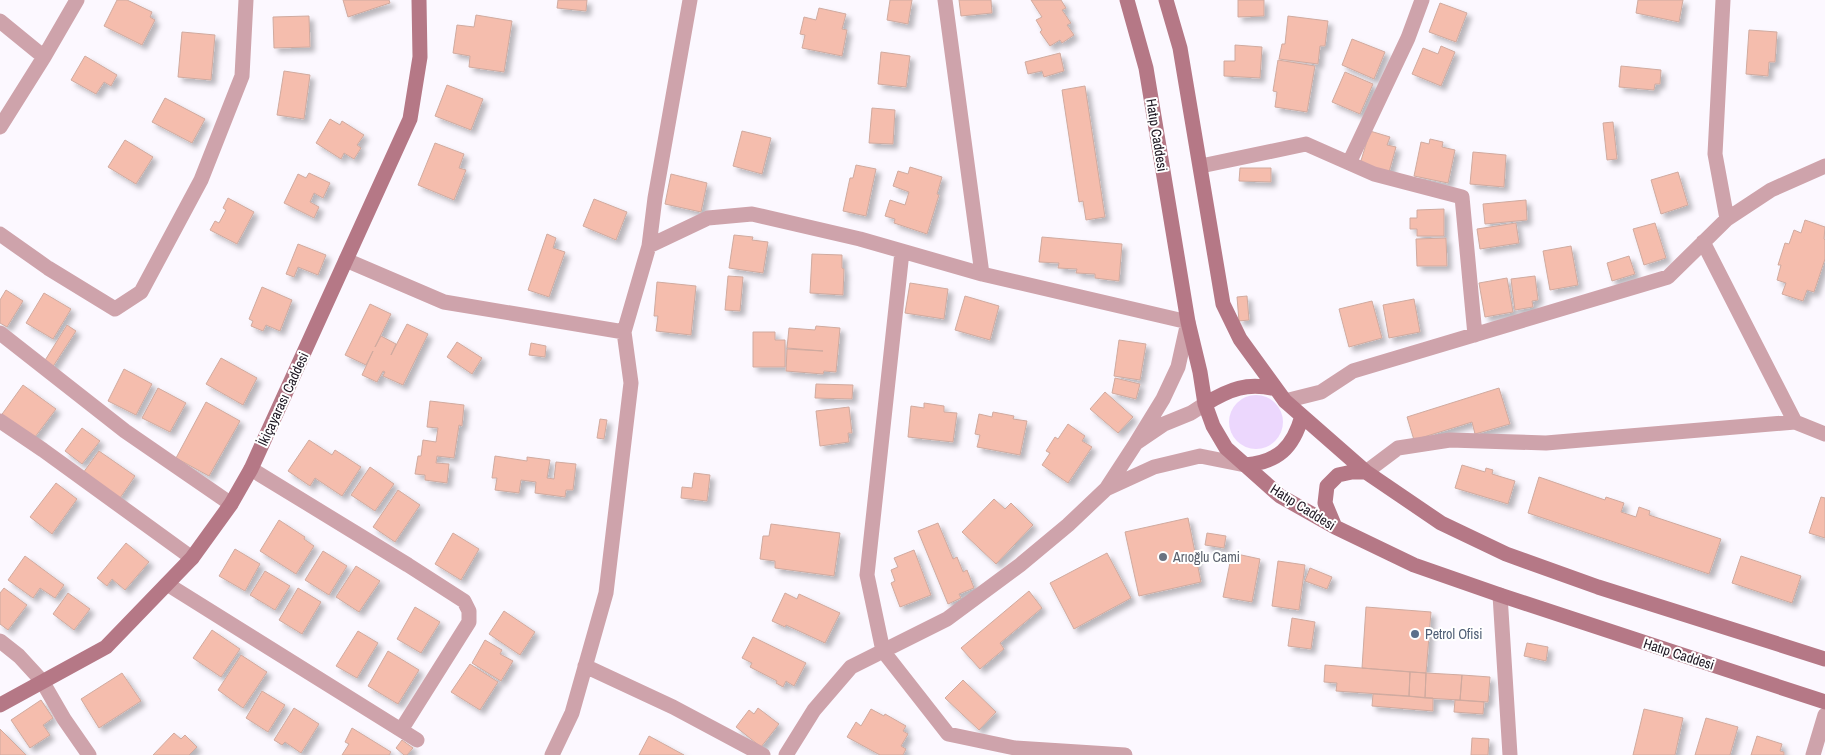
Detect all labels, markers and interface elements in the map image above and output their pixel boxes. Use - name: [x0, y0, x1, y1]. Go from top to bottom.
- street label: Hatıp Caddesi: [1142, 97, 1172, 173]
- street label: İkiçayarası Caddesi: [253, 349, 313, 449]
- street label: Hatıp Caddesi: [1267, 480, 1339, 534]
- place label: Arıoğlu Cami: [1172, 548, 1240, 566]
- marker: Arıoğlu Cami: [1157, 551, 1169, 563]
- place label: Petrol Ofisi: [1425, 625, 1482, 643]
- marker: Petrol Ofisi: [1409, 628, 1421, 640]
- street label: Hatıp Caddesi: [1641, 634, 1717, 674]

